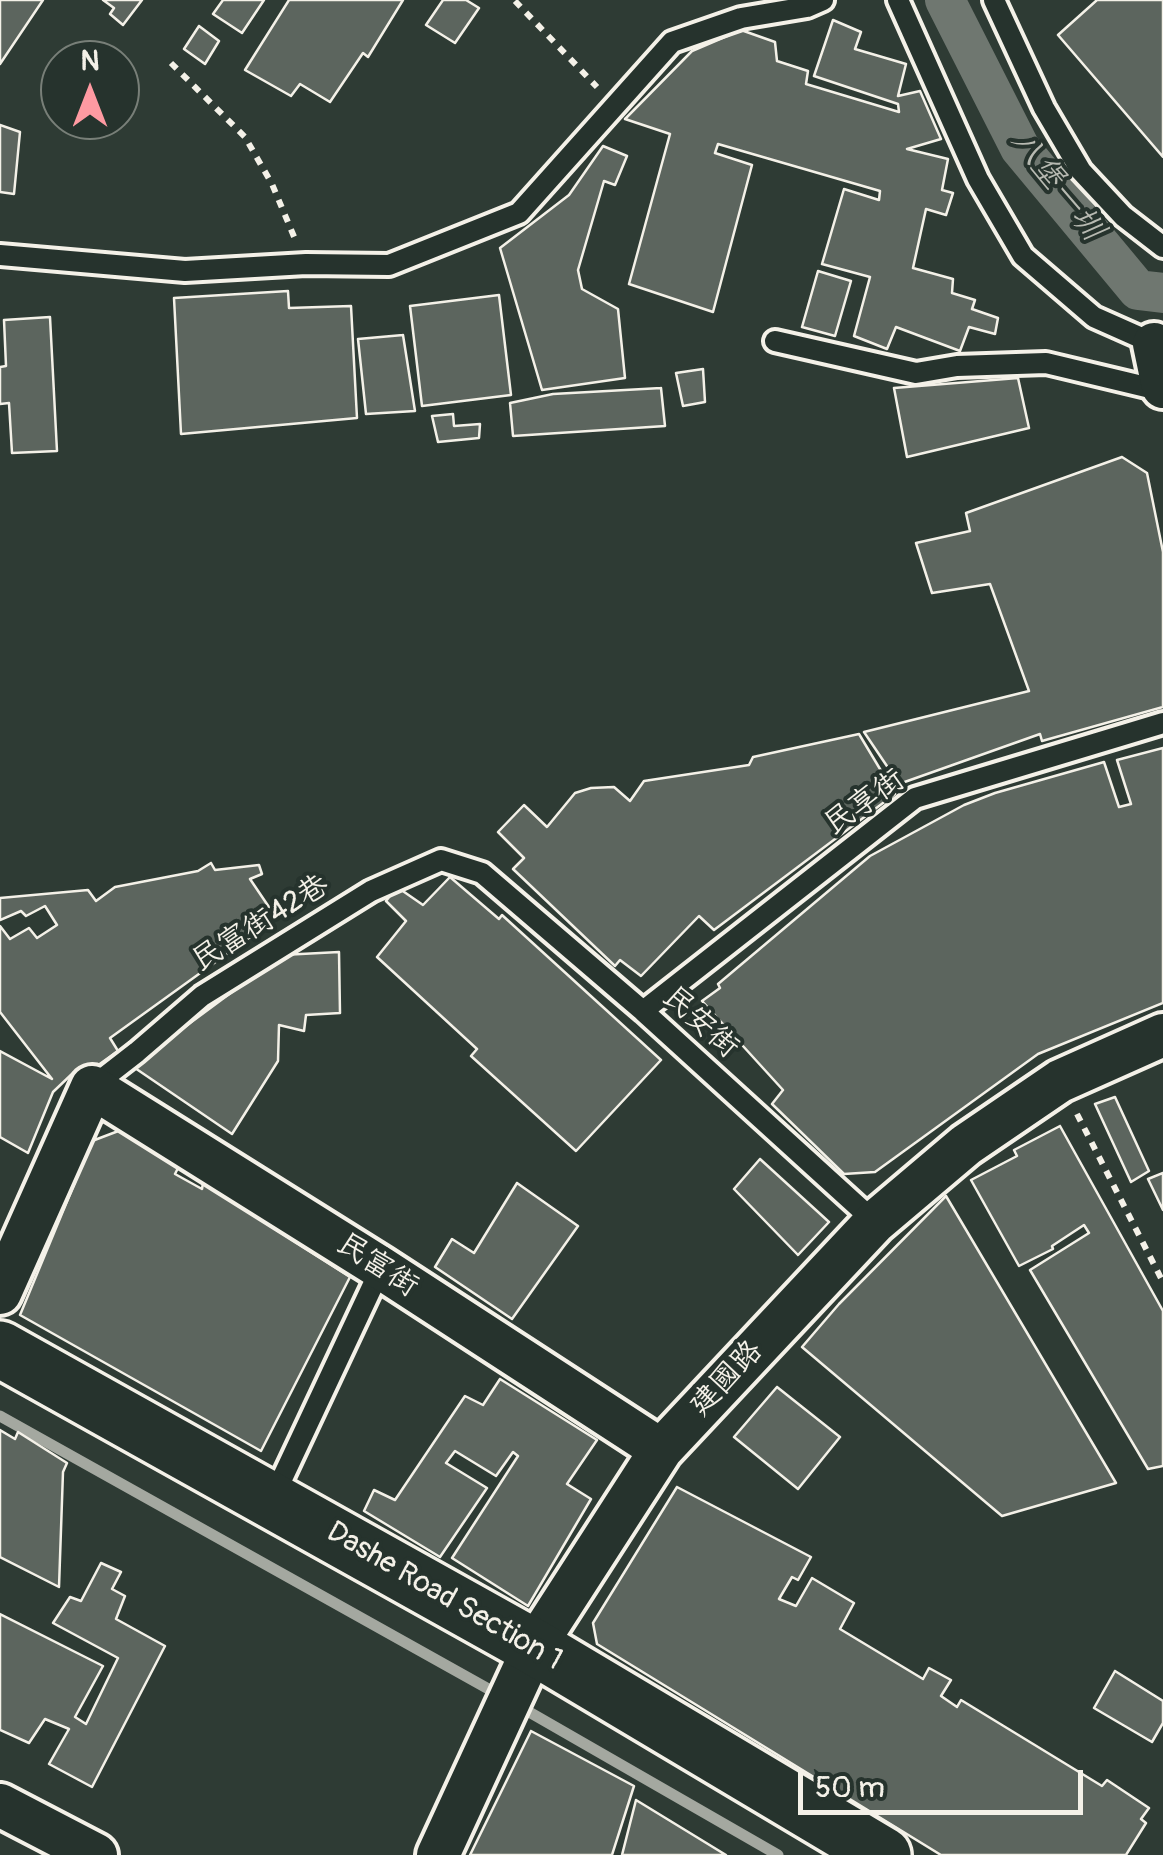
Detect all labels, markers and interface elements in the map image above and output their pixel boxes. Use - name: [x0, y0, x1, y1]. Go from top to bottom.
- north arrow: [40, 40, 140, 140]
- text: N: [81, 44, 99, 79]
- water label: 八堡一圳: [1001, 124, 1111, 248]
- street label: 民享街: [818, 762, 912, 844]
- street label: 民富街42巷: [186, 868, 336, 980]
- street label: 民安街: [655, 980, 745, 1066]
- street label: 民富街: [329, 1226, 425, 1306]
- street label: 建國路: [683, 1334, 771, 1424]
- street label: Dashe Road Section 1: [320, 1515, 568, 1679]
- scale bar: [803, 1750, 1088, 1812]
- text: 50 m: [815, 1769, 885, 1806]

